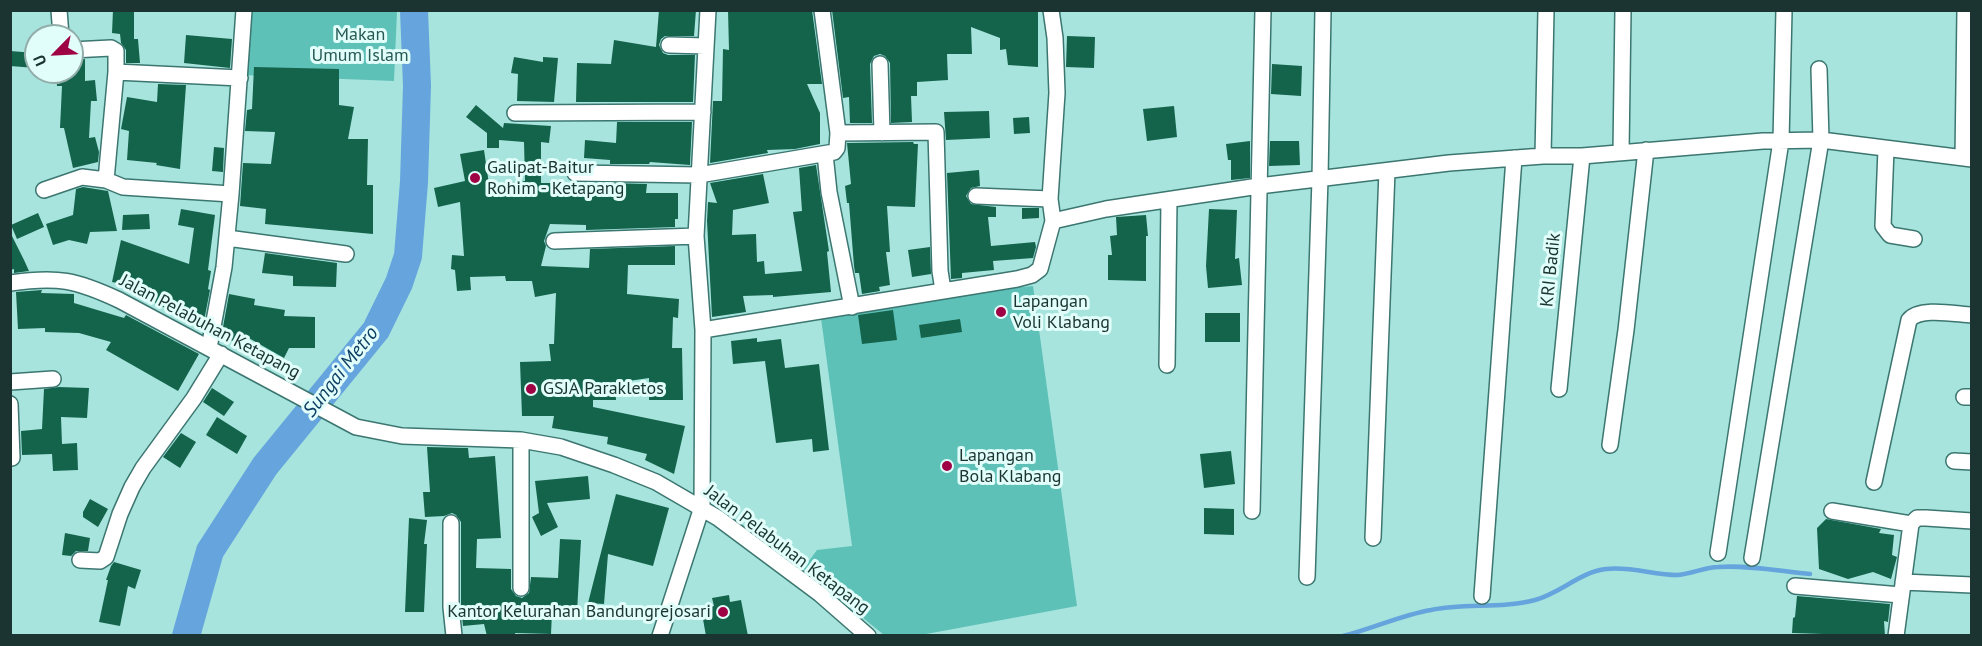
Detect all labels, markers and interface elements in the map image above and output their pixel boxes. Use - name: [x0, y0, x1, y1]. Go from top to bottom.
- north arrow: [24, 24, 84, 84]
- park label: Makan Umum Islam: [311, 24, 409, 66]
- text: U: [28, 52, 51, 69]
- place label: Galipat-Baitur Rohim - Ketapang: [487, 157, 624, 200]
- marker: Galipat-Baitur Rohim - Ketapang: [468, 171, 482, 185]
- street label: KRI Badik: [1536, 232, 1566, 308]
- street label: Jalan Pelabuhan Ketapang: [116, 270, 304, 384]
- place label: Lapangan Voli Klabang: [1013, 291, 1110, 334]
- marker: Lapangan Voli Klabang: [994, 305, 1008, 319]
- water label: Sungai Metro: [298, 322, 384, 422]
- place label: GSJA Parakletos: [543, 378, 664, 400]
- marker: GSJA Parakletos: [524, 382, 538, 396]
- place label: Lapangan Bola Klabang: [959, 445, 1061, 488]
- marker: Lapangan Bola Klabang: [940, 459, 954, 473]
- street label: Jalan Pelabuhan Ketapang: [700, 481, 874, 619]
- place label: Kantor Kelurahan Bandungrejosari: [447, 601, 711, 623]
- marker: Kantor Kelurahan Bandungrejosari: [716, 605, 730, 619]

